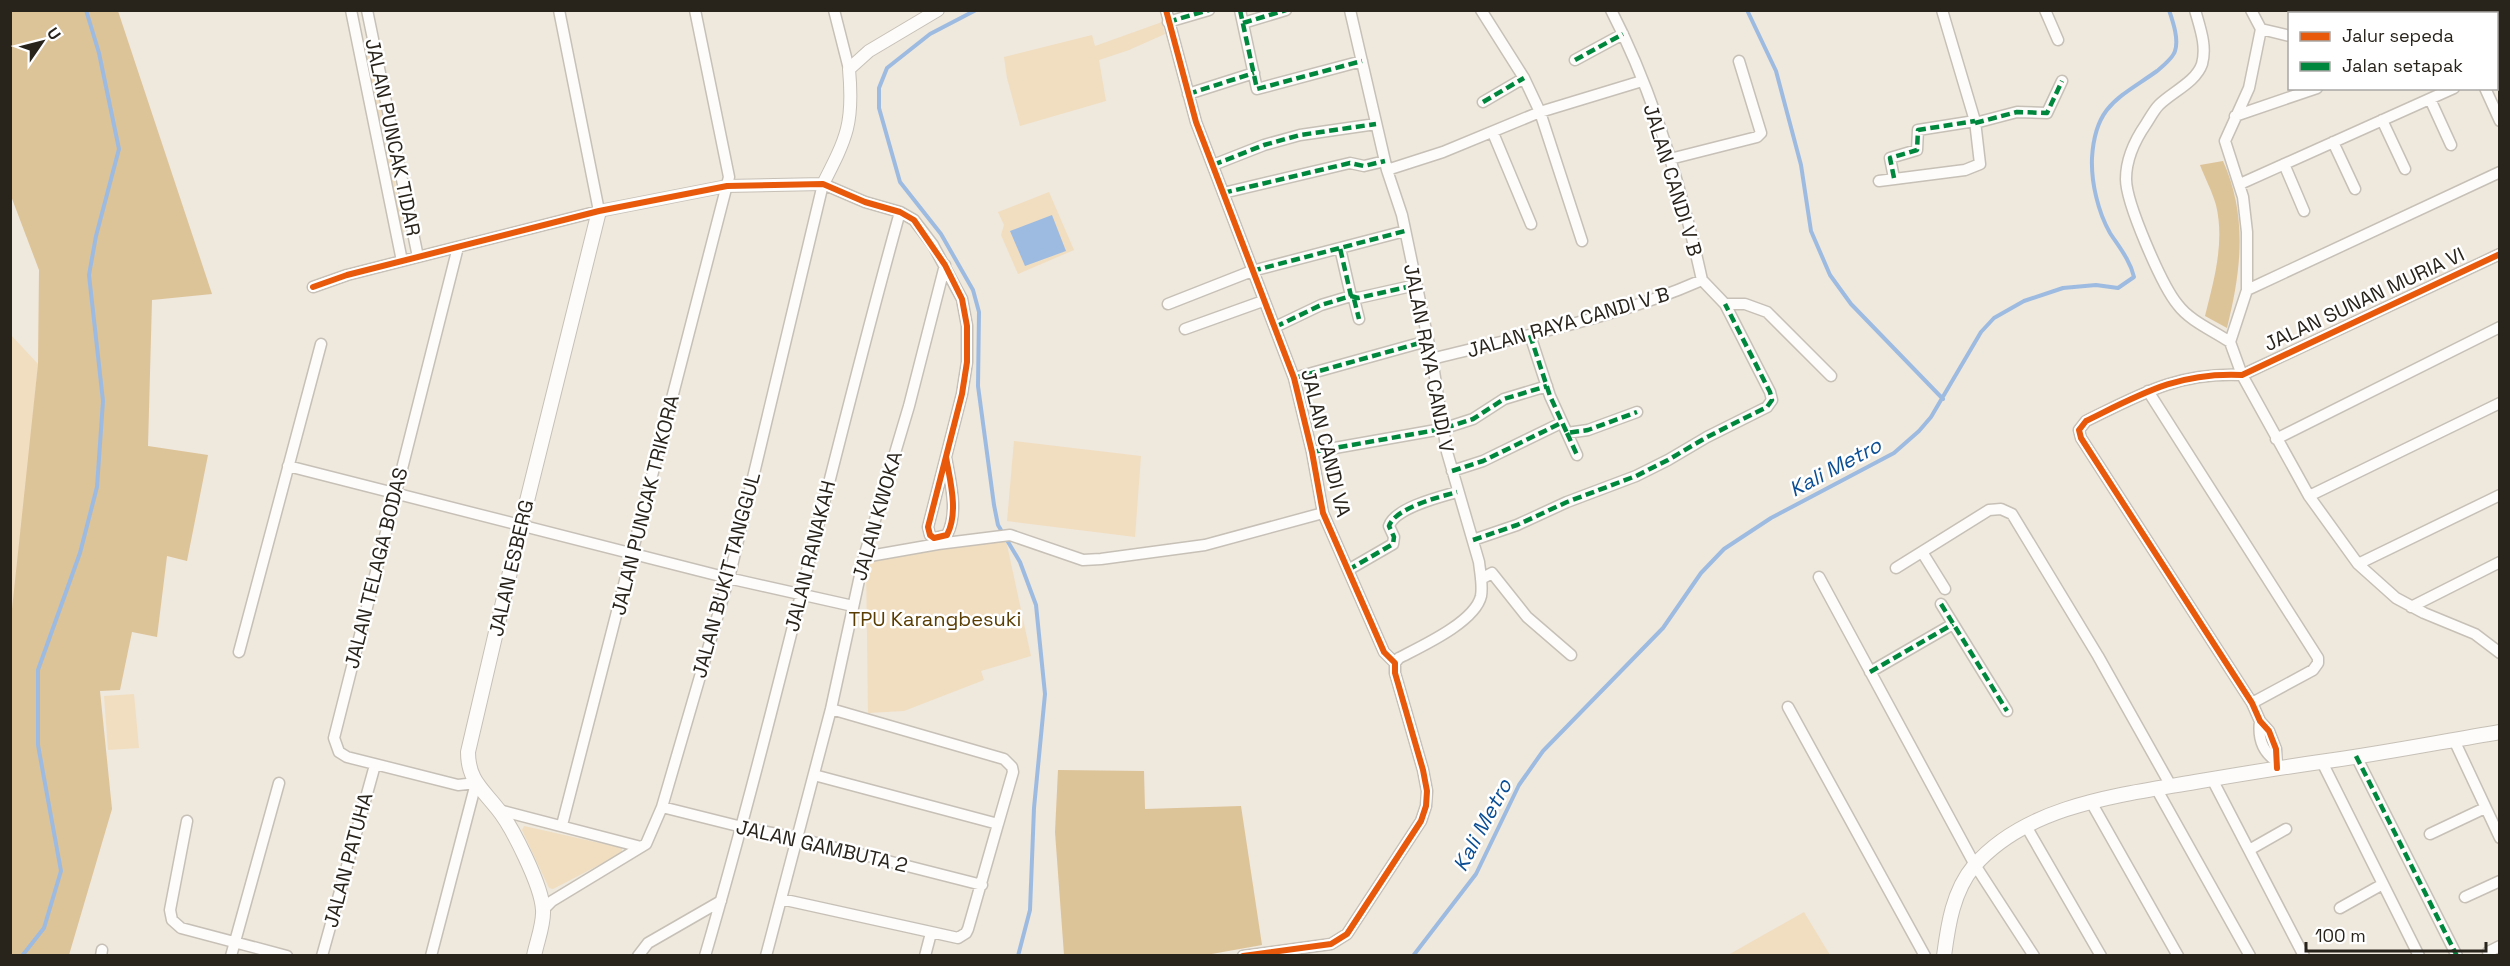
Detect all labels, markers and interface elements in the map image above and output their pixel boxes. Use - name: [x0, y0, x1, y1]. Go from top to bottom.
- north arrow: [12, 12, 72, 72]
- legend: [2288, 12, 2498, 90]
- text: U: [42, 23, 66, 44]
- text: Jalur sepeda: [2342, 24, 2454, 47]
- street label: JALAN PUNCAK TIDAR: [359, 36, 427, 238]
- text: Jalan setapak: [2342, 54, 2463, 77]
- street label: JALAN CANDI V B: [1637, 101, 1709, 259]
- street label: JALAN SUNAN MURIA VI: [2260, 241, 2468, 357]
- street label: JALAN RAYA CANDI V: [1398, 261, 1460, 455]
- street label: JALAN RAYA CANDI V B: [1464, 281, 1672, 363]
- street label: JALAN CANDI VA: [1295, 366, 1357, 520]
- street label: JALAN PUNCAK TRIKORA: [605, 392, 685, 618]
- water label: Kali Metro: [1784, 431, 1887, 503]
- street label: JALAN KWOKA: [846, 448, 908, 584]
- street label: JALAN TELAGA BODAS: [338, 465, 414, 671]
- street label: JALAN BUKIT TANGGUL: [686, 469, 766, 681]
- street label: JALAN RANAKAH: [779, 478, 841, 634]
- street label: JALAN ESBERG: [483, 497, 539, 639]
- park label: TPU Karangbesuki: [849, 606, 1021, 632]
- water label: Kali Metro: [1446, 773, 1518, 876]
- street label: JALAN PATUHA: [318, 789, 379, 930]
- street label: JALAN GAMBUTA 2: [734, 814, 910, 878]
- scale bar: [2306, 915, 2486, 953]
- text: 100 m: [2315, 924, 2366, 947]

